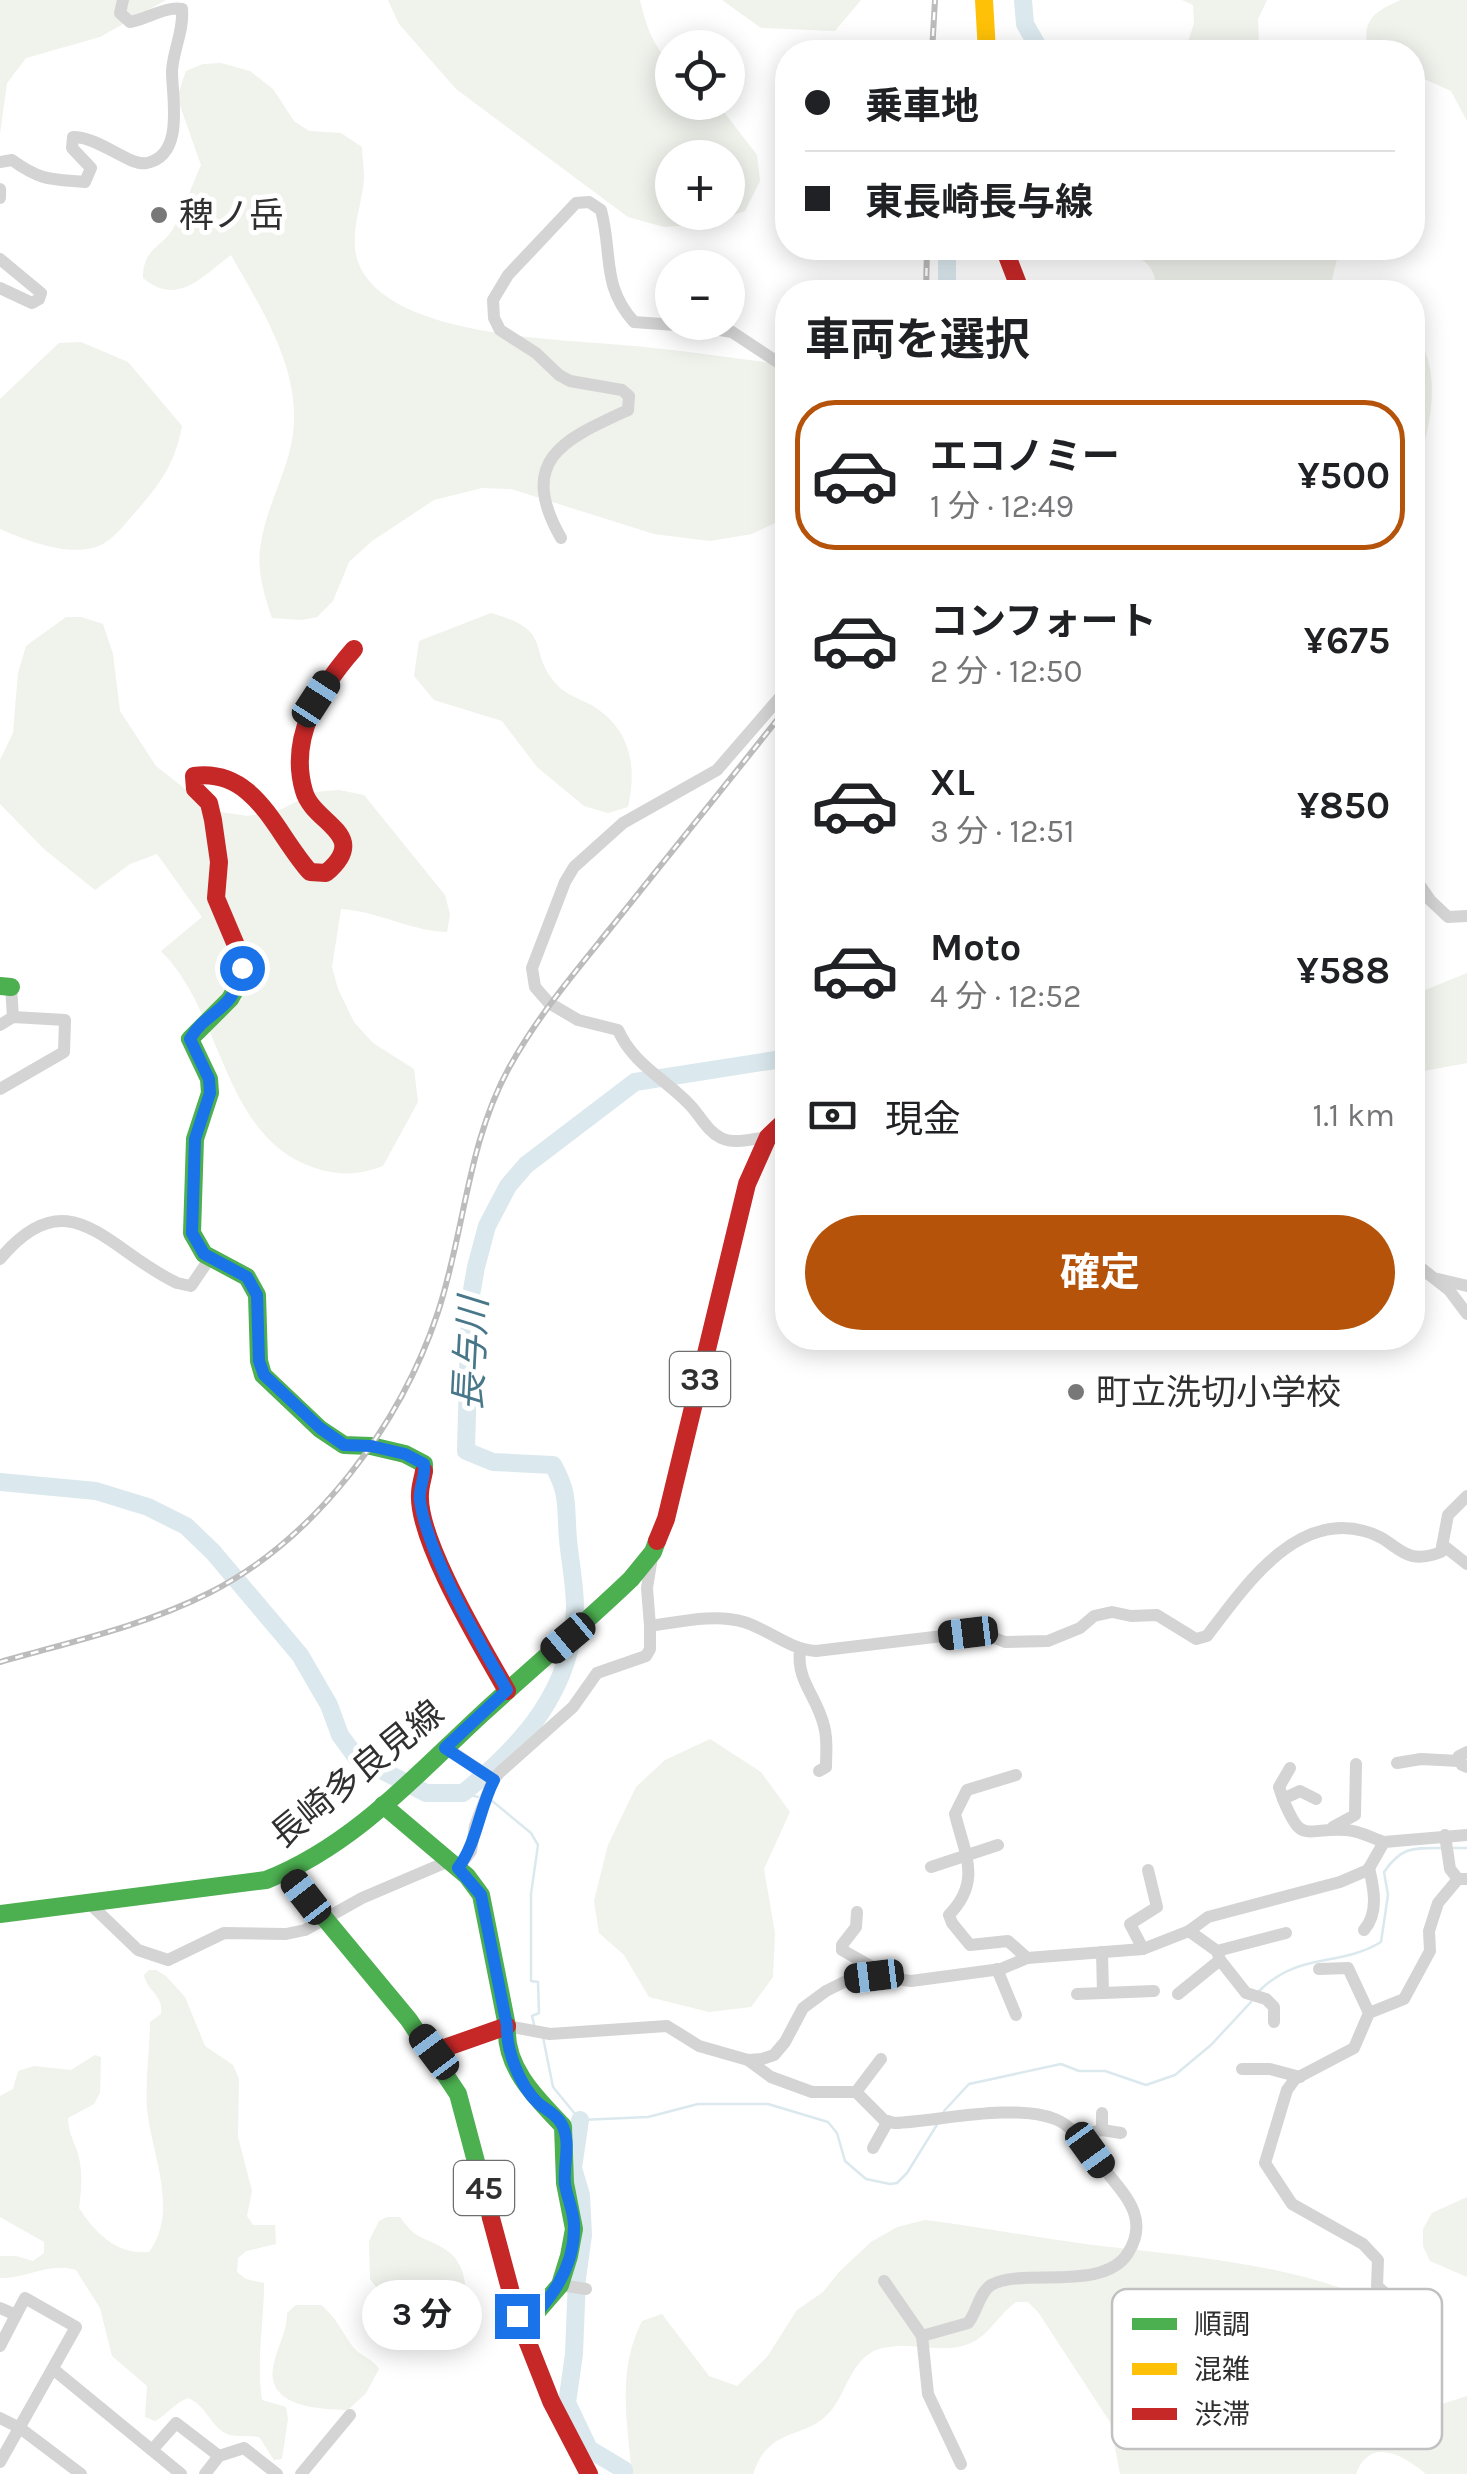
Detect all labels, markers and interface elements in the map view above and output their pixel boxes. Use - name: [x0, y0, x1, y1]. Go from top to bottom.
- map controls: [655, 30, 745, 340]
- button: locate: [655, 30, 745, 120]
- text: 乗車地: [865, 84, 979, 129]
- button: +: [655, 140, 745, 230]
- text: 東長崎長与線: [865, 180, 1093, 225]
- place label: 稗ノ岳: [179, 195, 284, 236]
- marker: 稗ノ岳: [148, 204, 170, 226]
- button: −: [655, 250, 745, 340]
- text: 車両を選択: [805, 314, 1030, 366]
- icon: car: [810, 430, 900, 520]
- text: エコノミー: [930, 434, 1120, 479]
- text: ¥500: [1298, 453, 1390, 498]
- text: 1 分 · 12:49: [930, 488, 1074, 525]
- icon: car: [810, 595, 900, 685]
- text: コンフォート: [930, 599, 1157, 644]
- text: ¥675: [1304, 618, 1390, 663]
- text: 2 分 · 12:50: [930, 653, 1083, 690]
- car: [287, 666, 345, 732]
- icon: car: [810, 760, 900, 850]
- text: XL: [930, 760, 975, 805]
- text: ¥850: [1297, 783, 1390, 828]
- text: 3 分 · 12:51: [930, 813, 1075, 850]
- icon: car: [810, 925, 900, 1015]
- text: Moto: [930, 925, 1021, 970]
- route start: [220, 946, 265, 991]
- text: ¥588: [1296, 948, 1390, 993]
- text: 4 分 · 12:52: [930, 978, 1082, 1015]
- icon: cash: [805, 1088, 860, 1143]
- text: 現金: [885, 1097, 961, 1142]
- text: 1.1 km: [1313, 1097, 1395, 1134]
- button: 確定: [805, 1215, 1395, 1330]
- water label: 長与川: [446, 1292, 497, 1412]
- road number: 33: [670, 1352, 730, 1406]
- place label: 町立洗切小学校: [1096, 1372, 1341, 1413]
- marker: 町立洗切小学校: [1065, 1381, 1087, 1403]
- car: [535, 1607, 601, 1669]
- car: [936, 1614, 1000, 1652]
- street label: 長崎多良見線: [262, 1692, 452, 1856]
- car: [276, 1864, 336, 1930]
- car: [842, 1957, 906, 1995]
- car: [404, 2019, 464, 2085]
- car: [1060, 2117, 1120, 2183]
- road number: 45: [454, 2161, 514, 2215]
- callout: 3 分: [362, 2281, 482, 2351]
- legend: [1112, 2289, 1442, 2449]
- route end: [495, 2294, 540, 2339]
- text: 3 分: [392, 2296, 452, 2333]
- text: 順調: [1194, 2308, 1250, 2341]
- text: 混雑: [1194, 2353, 1250, 2386]
- text: 渋滞: [1194, 2398, 1250, 2431]

